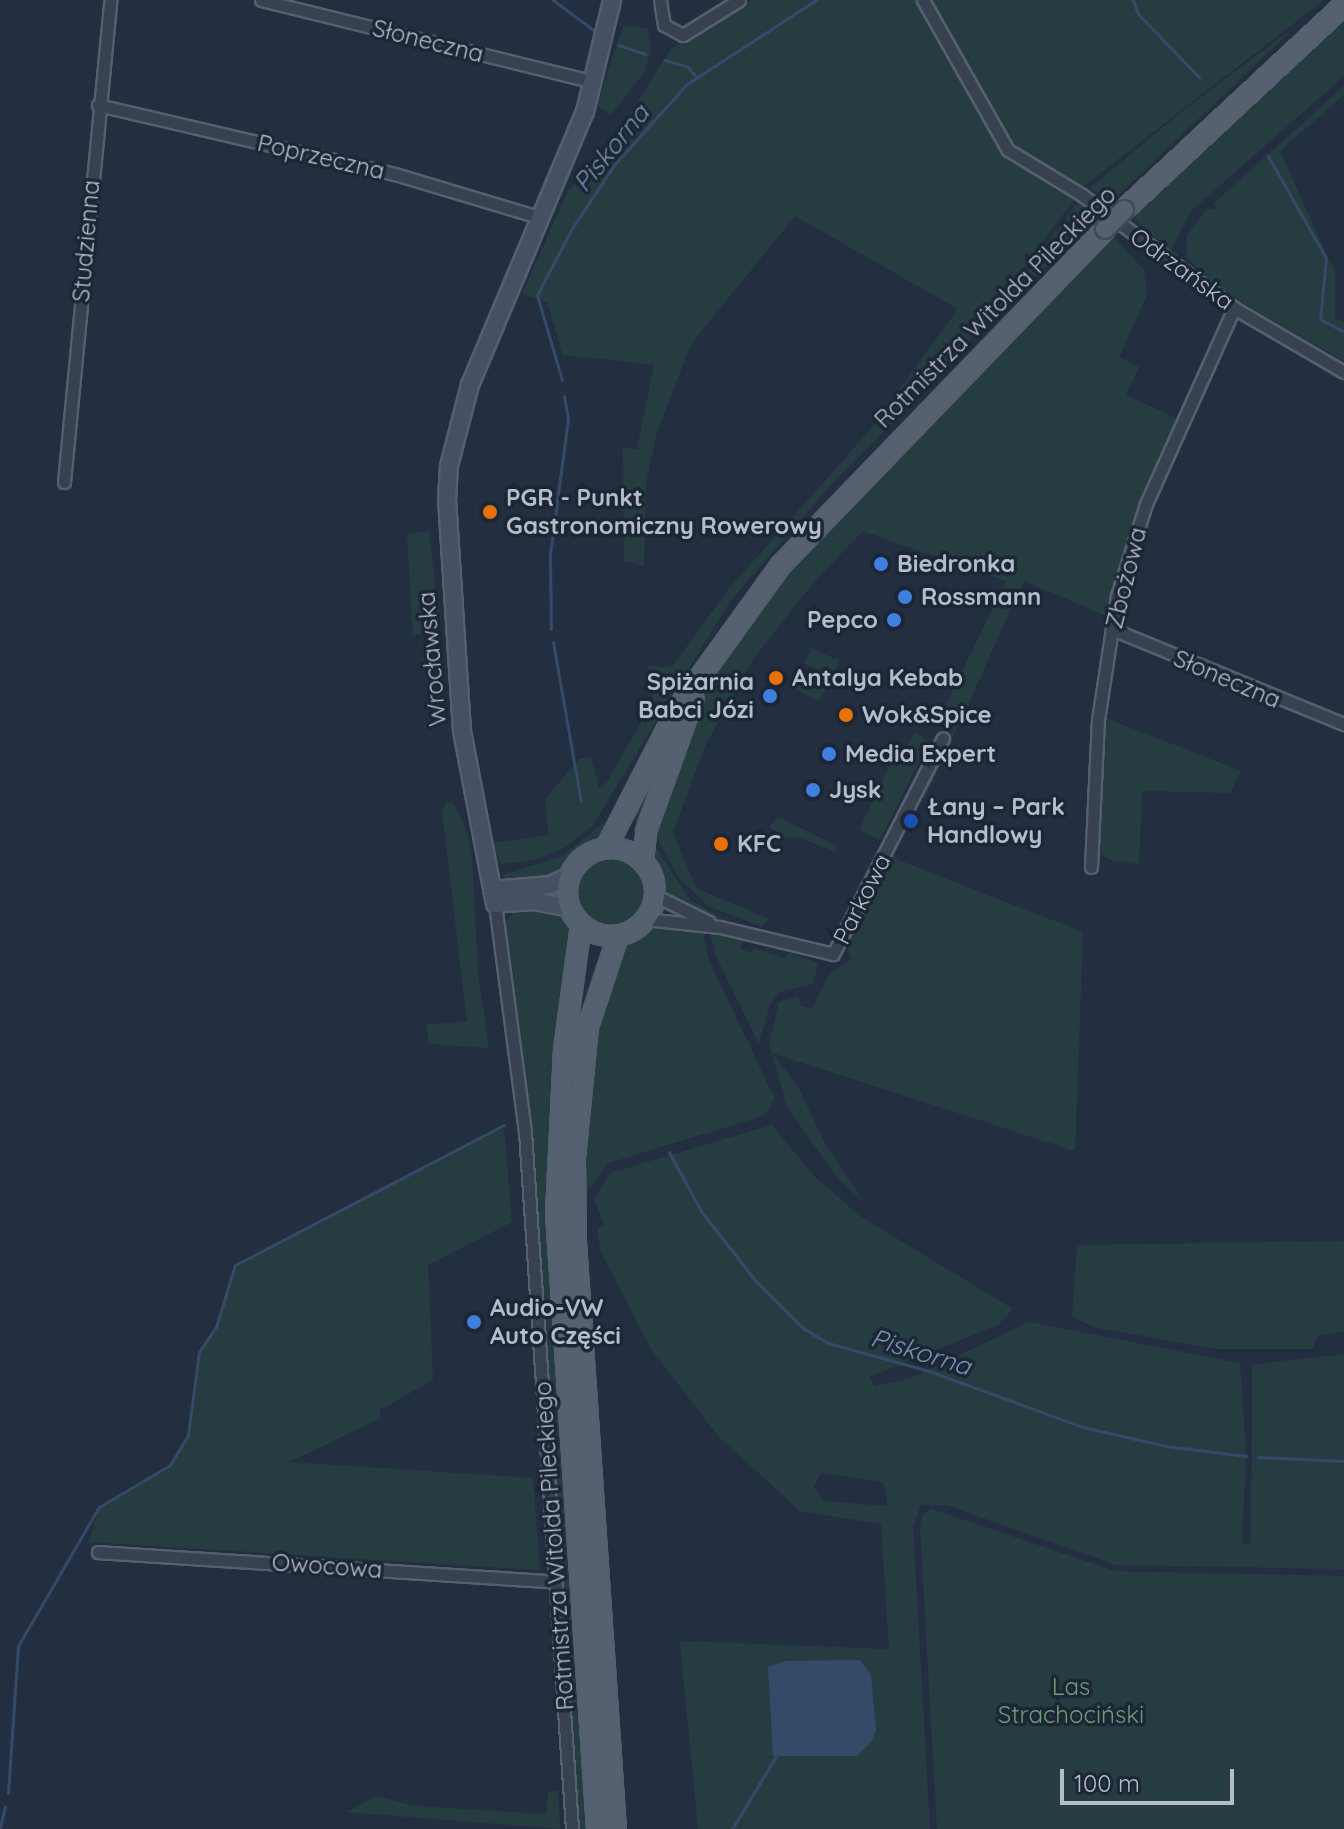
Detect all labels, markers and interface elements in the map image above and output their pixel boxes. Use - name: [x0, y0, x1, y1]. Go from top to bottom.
- street label: Słoneczna: [370, 13, 486, 69]
- water label: Piskorna: [566, 98, 656, 198]
- street label: Poprzeczna: [255, 128, 387, 186]
- street label: Studzienna: [66, 179, 106, 303]
- street label: Rotmistrza Witolda Pileckiego: [868, 180, 1122, 434]
- street label: Odrzańska: [1125, 222, 1239, 316]
- place label: PGR - Punkt Gastronomiczny Rowerowy: [506, 484, 822, 540]
- marker: PGR - Punkt Gastronomiczny Rowerowy: [481, 503, 499, 521]
- street label: Zbożowa: [1100, 524, 1152, 632]
- place label: Biedronka: [897, 550, 1015, 578]
- marker: Biedronka: [872, 555, 890, 573]
- place label: Rossmann: [921, 583, 1041, 611]
- marker: Rossmann: [896, 588, 914, 606]
- street label: Wrocławska: [412, 590, 452, 728]
- place label: Pepco: [807, 606, 878, 634]
- marker: Pepco: [885, 611, 903, 629]
- street label: Słoneczna: [1169, 644, 1285, 714]
- place label: Antalya Kebab: [792, 664, 963, 692]
- place label: Spiżarnia Babci Józi: [638, 668, 754, 724]
- marker: Antalya Kebab: [767, 669, 785, 687]
- marker: Spiżarnia Babci Józi: [761, 687, 779, 705]
- place label: Wok&Spice: [862, 701, 992, 729]
- marker: Wok&Spice: [837, 706, 855, 724]
- place label: Media Expert: [845, 740, 996, 768]
- marker: Media Expert: [820, 745, 838, 763]
- place label: Jysk: [829, 776, 881, 804]
- marker: Jysk: [804, 781, 822, 799]
- place label: Łany – Park Handlowy: [927, 793, 1065, 849]
- marker: Łany – Park Handlowy: [902, 812, 920, 830]
- place label: KFC: [737, 830, 781, 858]
- marker: KFC: [712, 835, 730, 853]
- street label: Parkowa: [827, 849, 897, 949]
- place label: Audio-VW Auto Części: [490, 1294, 621, 1350]
- marker: Audio-VW Auto Części: [465, 1313, 483, 1331]
- water label: Piskorna: [867, 1322, 975, 1382]
- street label: Rotmistrza Witolda Pileckiego: [528, 1381, 580, 1711]
- street label: Owocowa: [271, 1548, 383, 1584]
- park label: Las Strachociński: [998, 1673, 1144, 1729]
- scale bar: [1064, 1753, 1238, 1803]
- text: 100 m: [1074, 1768, 1140, 1798]

